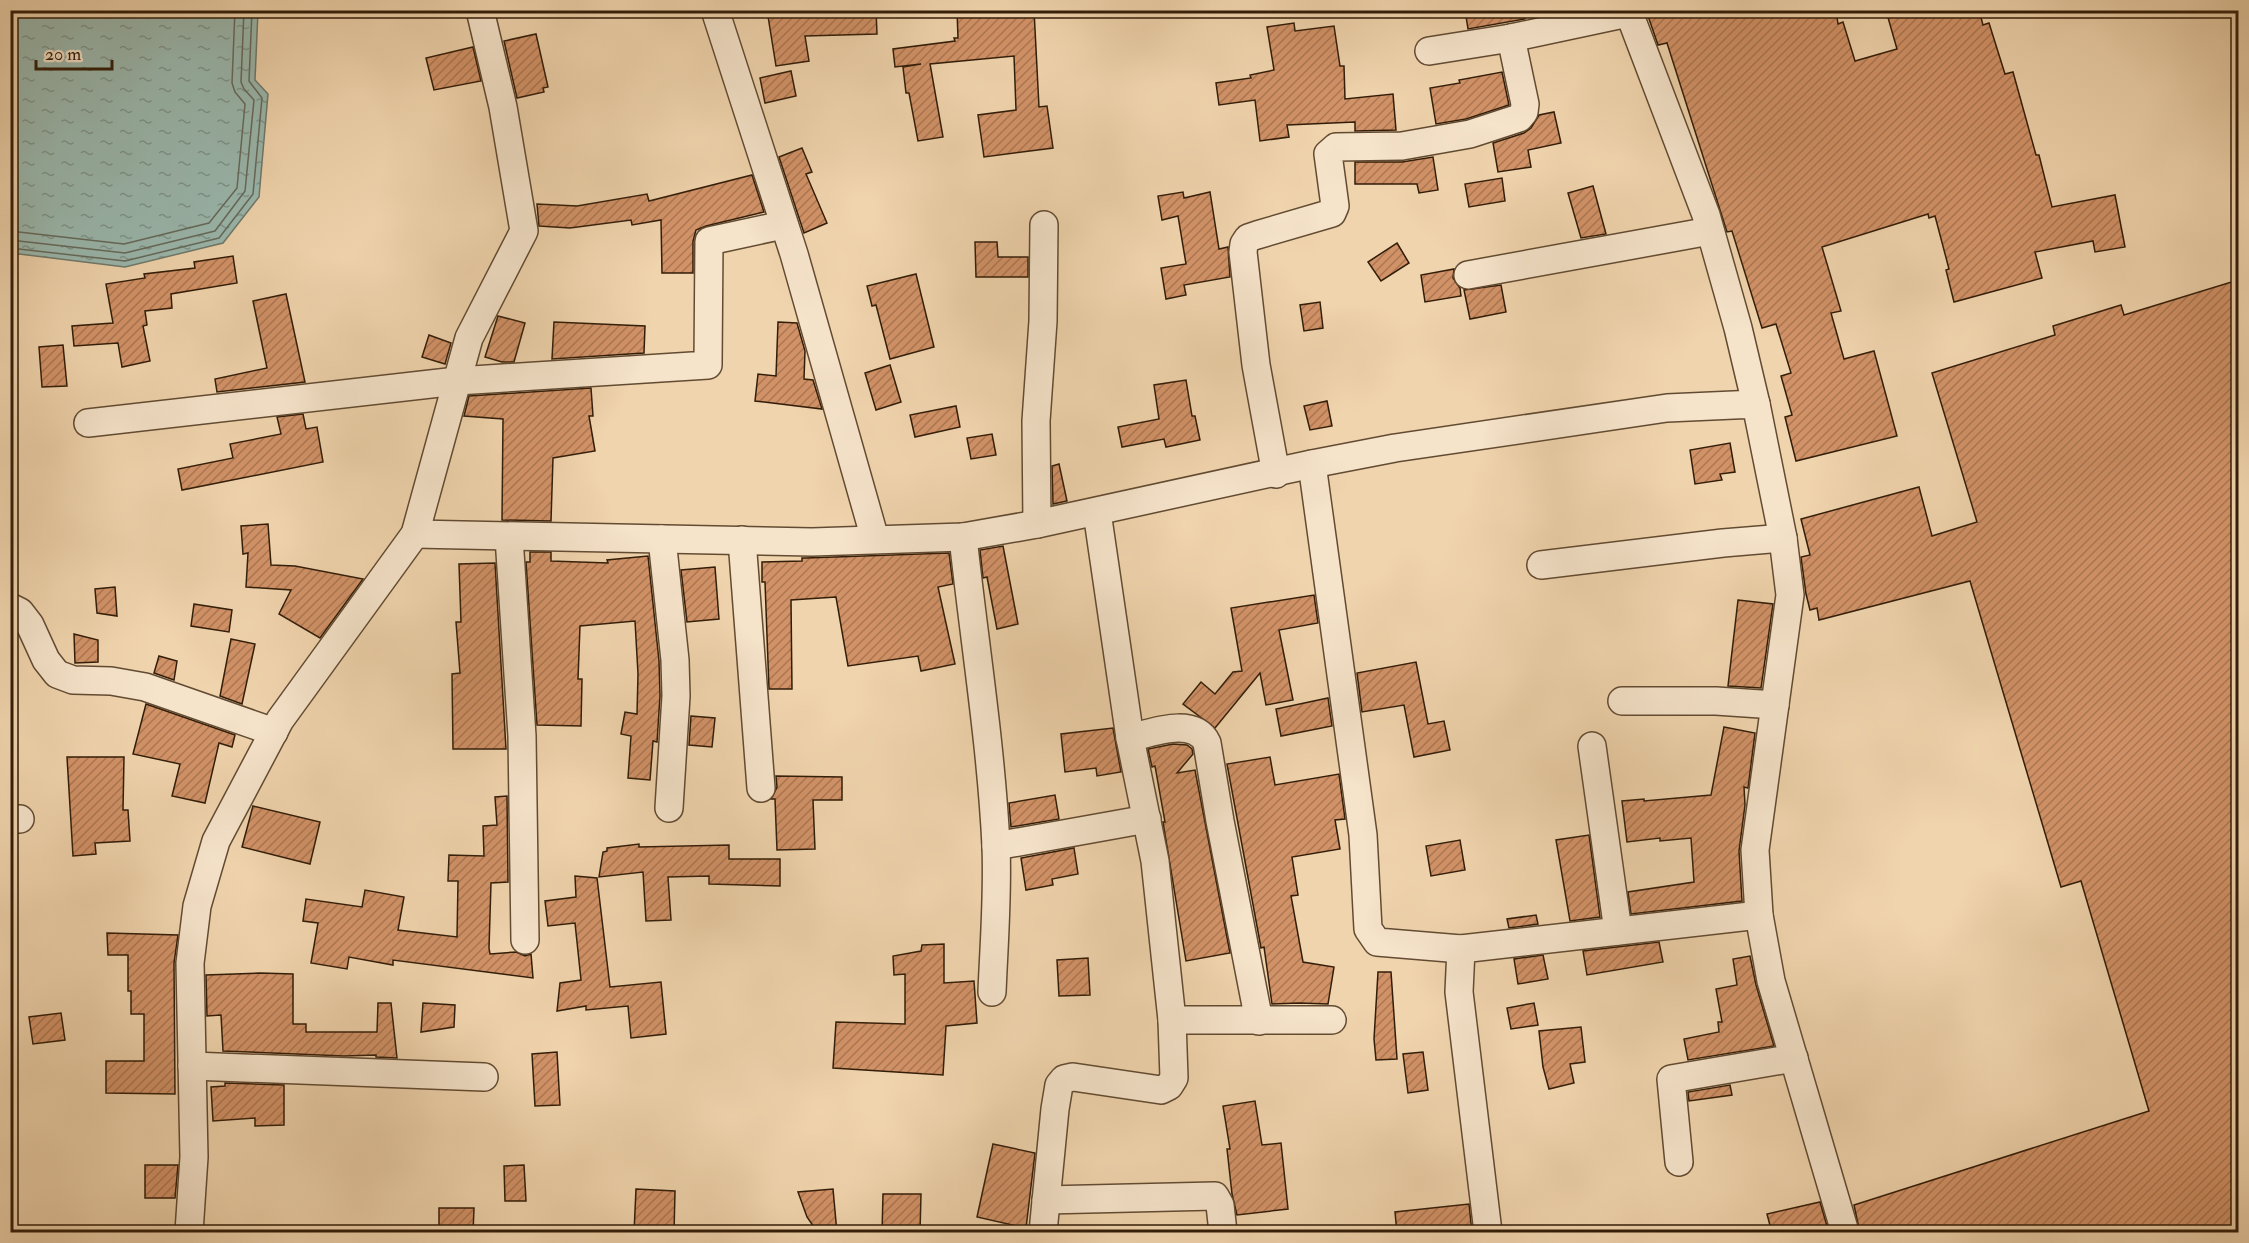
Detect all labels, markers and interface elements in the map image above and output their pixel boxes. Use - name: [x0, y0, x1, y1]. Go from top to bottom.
- scale bar: [36, 33, 112, 71]
- text: 20 m: [45, 43, 81, 66]

